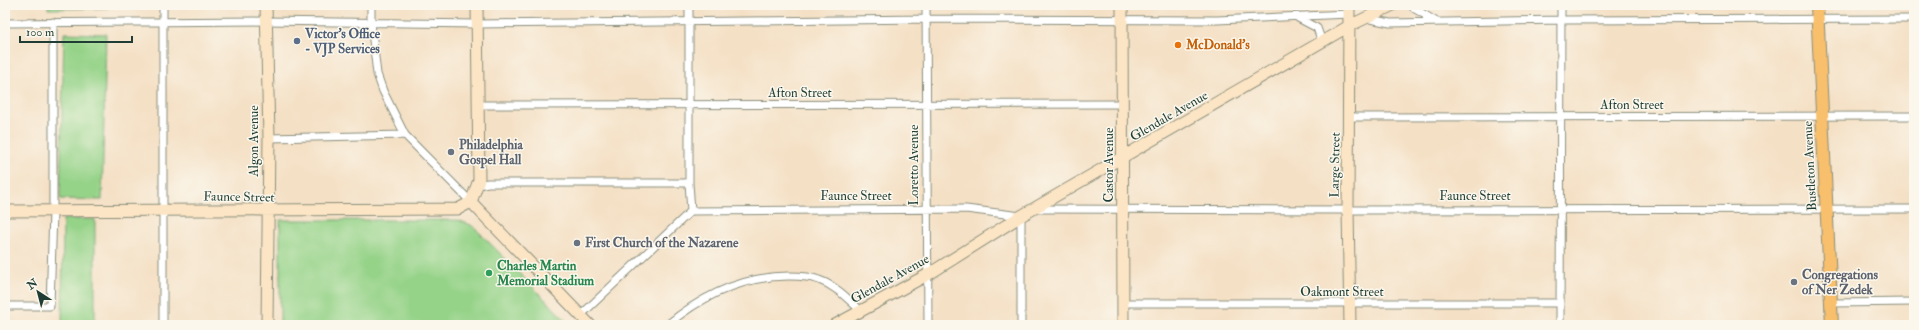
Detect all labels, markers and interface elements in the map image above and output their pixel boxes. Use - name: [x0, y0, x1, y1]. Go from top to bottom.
- scale bar: [20, 18, 132, 44]
- text: 100 m: [26, 25, 55, 40]
- place label: Victor's Office - VJP Services: [304, 26, 381, 58]
- marker: Victor's Office - VJP Services: [292, 36, 302, 46]
- place label: McDonald's: [1185, 37, 1250, 53]
- marker: McDonald's: [1173, 40, 1183, 50]
- street label: Afton Street: [767, 85, 832, 101]
- street label: Glendale Avenue: [1127, 87, 1211, 145]
- street label: Afton Street: [1599, 97, 1664, 113]
- street label: Algon Avenue: [246, 105, 262, 178]
- street label: Bustleton Avenue: [1800, 120, 1820, 211]
- street label: Loretto Avenue: [906, 124, 922, 206]
- street label: Castor Avenue: [1101, 127, 1117, 202]
- street label: Large Street: [1326, 132, 1344, 198]
- place label: Philadelphia Gospel Hall: [459, 137, 523, 169]
- marker: Philadelphia Gospel Hall: [446, 147, 456, 157]
- street label: Faunce Street: [203, 188, 275, 206]
- street label: Faunce Street: [820, 188, 892, 204]
- street label: Faunce Street: [1439, 188, 1511, 204]
- place label: First Church of the Nazarene: [585, 235, 739, 251]
- marker: First Church of the Nazarene: [572, 238, 582, 248]
- street label: Glendale Avenue: [848, 251, 932, 307]
- place label: Charles Martin Memorial Stadium: [496, 258, 595, 289]
- place label: Congregations of Ner Zedek: [1802, 267, 1878, 298]
- marker: Charles Martin Memorial Stadium: [484, 268, 494, 278]
- north arrow: [18, 272, 58, 312]
- text: N: [24, 275, 41, 293]
- marker: Congregations of Ner Zedek: [1789, 277, 1799, 287]
- street label: Oakmont Street: [1300, 284, 1384, 300]

